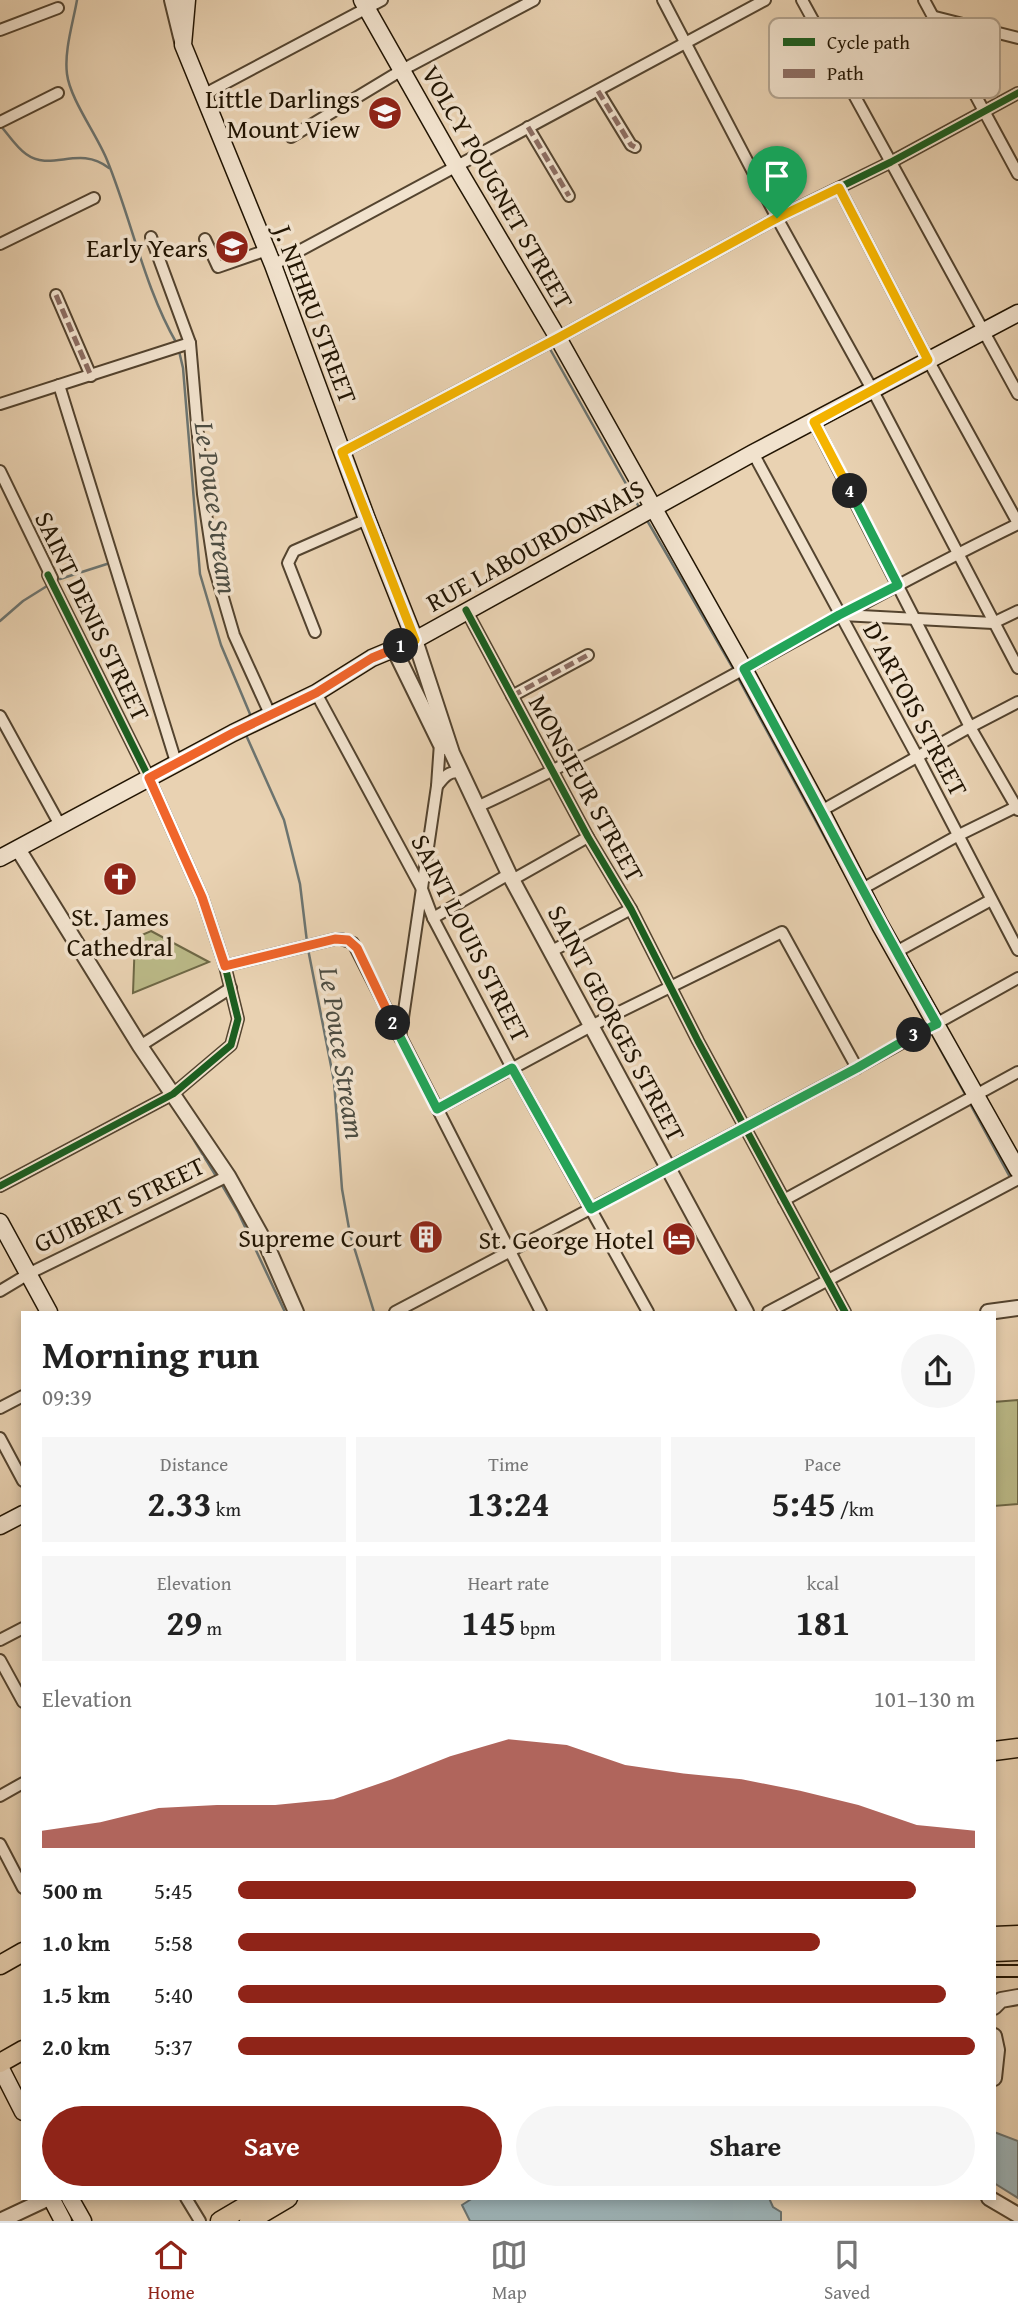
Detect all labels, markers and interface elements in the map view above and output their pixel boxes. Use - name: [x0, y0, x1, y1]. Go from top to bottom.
- legend: [769, 18, 1000, 98]
- text: Cycle path: [827, 28, 910, 56]
- street label: VOLCY POUGNET STREET: [412, 58, 584, 317]
- text: Path: [827, 59, 864, 87]
- place label: Little Darlings Mount View: [205, 79, 361, 148]
- school or university icon: Little Darlings Mount View: [366, 94, 404, 132]
- pin: [747, 146, 807, 218]
- icon: arrive: [758, 157, 796, 195]
- street label: J. NEHRU STREET: [263, 216, 368, 409]
- place label: Early Years: [86, 228, 208, 267]
- school or university icon: Early Years: [213, 228, 251, 266]
- water label: Le Pouce Stream: [184, 418, 249, 597]
- street label: RUE LABOURDONNAIS: [419, 469, 651, 621]
- pin: 4: [832, 474, 868, 508]
- text: 4: [845, 476, 854, 504]
- street label: SAINT DENIS STREET: [25, 504, 161, 728]
- street label: D'ARTOIS STREET: [854, 615, 979, 804]
- pin: 1: [384, 628, 418, 664]
- text: 1: [396, 631, 405, 659]
- street label: MONSIEUR STREET: [519, 687, 655, 889]
- street label: SAINT LOUIS STREET: [402, 827, 541, 1049]
- church icon: St. James Cathedral: [101, 860, 139, 898]
- place label: St. James Cathedral: [67, 897, 173, 966]
- street label: SAINT GEORGES STREET: [538, 898, 696, 1149]
- water label: Le Pouce Stream: [309, 963, 377, 1142]
- pin: 2: [376, 1006, 410, 1040]
- text: 2: [388, 1008, 397, 1036]
- pin: 3: [897, 1018, 932, 1052]
- text: 3: [909, 1020, 918, 1048]
- street label: GUIBERT STREET: [27, 1145, 212, 1262]
- place label: Supreme Court: [238, 1218, 402, 1257]
- building icon: Supreme Court: [407, 1218, 445, 1256]
- place label: St. George Hotel: [479, 1220, 654, 1259]
- hotel icon: St. George Hotel: [660, 1220, 698, 1258]
- text: Morning run: [42, 1326, 259, 1382]
- button: share: [901, 1334, 975, 1408]
- text: 09:39: [42, 1380, 92, 1413]
- text: Distance: [160, 1450, 228, 1478]
- text: Time: [488, 1450, 529, 1478]
- text: Pace: [805, 1450, 841, 1478]
- text: 2.33: [147, 1478, 212, 1529]
- text: 13:24: [467, 1478, 550, 1529]
- text: 5:45: [772, 1478, 836, 1529]
- text: km: [212, 1495, 241, 1523]
- text: /km: [836, 1495, 874, 1523]
- text: Elevation: [157, 1569, 231, 1597]
- text: Heart rate: [468, 1569, 549, 1597]
- text: kcal: [807, 1569, 839, 1597]
- text: 29: [166, 1597, 202, 1648]
- text: 145: [461, 1597, 516, 1648]
- text: 181: [796, 1597, 850, 1648]
- text: m: [202, 1614, 222, 1642]
- text: bpm: [516, 1614, 556, 1642]
- text: Elevation: [42, 1682, 132, 1715]
- text: 101–130 m: [874, 1682, 975, 1715]
- text: 500 m: [42, 1874, 103, 1907]
- text: 5:45: [154, 1874, 193, 1907]
- text: 1.0 km: [42, 1926, 110, 1959]
- text: 5:58: [154, 1926, 193, 1959]
- text: 1.5 km: [42, 1978, 110, 2011]
- text: 5:40: [154, 1978, 193, 2011]
- text: 2.0 km: [42, 2030, 110, 2063]
- text: 5:37: [154, 2030, 193, 2063]
- button: Save: [42, 2106, 502, 2186]
- button: Share: [516, 2106, 975, 2186]
- tab: Home: [148, 2236, 195, 2306]
- tab: Map: [490, 2236, 528, 2306]
- tab: Saved: [824, 2236, 870, 2306]

